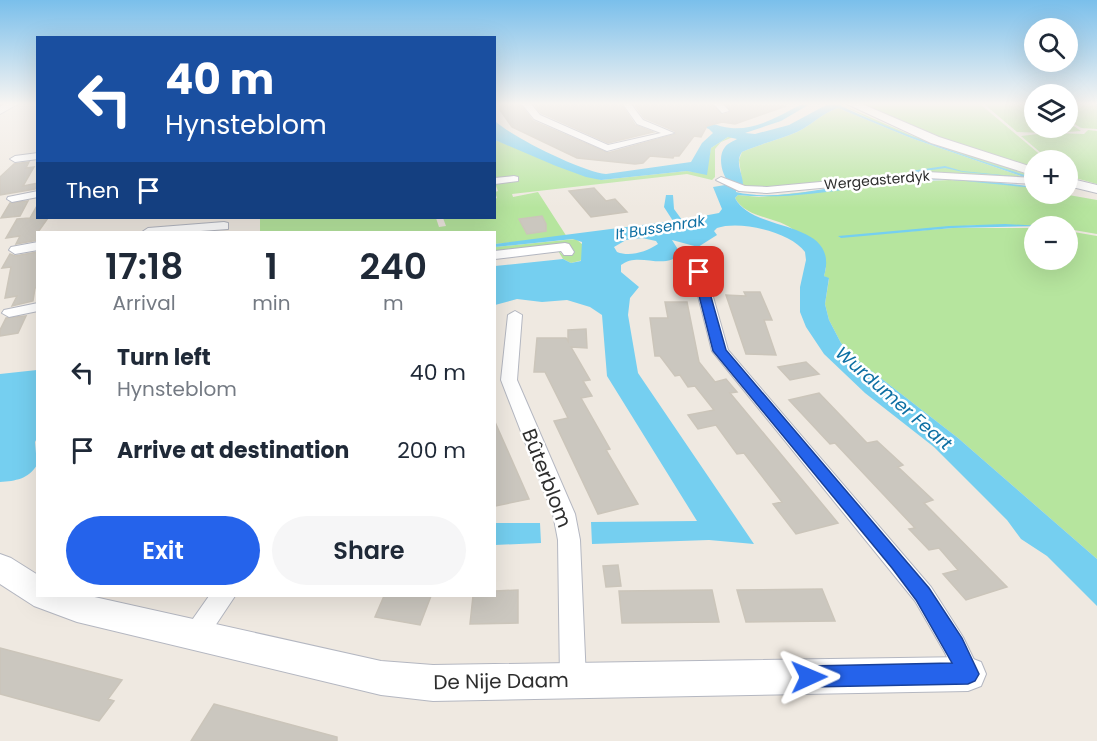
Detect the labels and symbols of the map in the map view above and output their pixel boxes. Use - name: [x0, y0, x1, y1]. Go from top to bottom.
- street label: Wergeasterdyk: [823, 165, 931, 195]
- water label: It Bussenrak: [614, 209, 708, 244]
- pin: [673, 246, 724, 297]
- water label: Wurdumer Feart: [830, 340, 958, 456]
- street label: Bûterblom: [515, 424, 579, 532]
- position arrow: [777, 645, 841, 709]
- street label: De Nije Daam: [433, 666, 569, 696]

